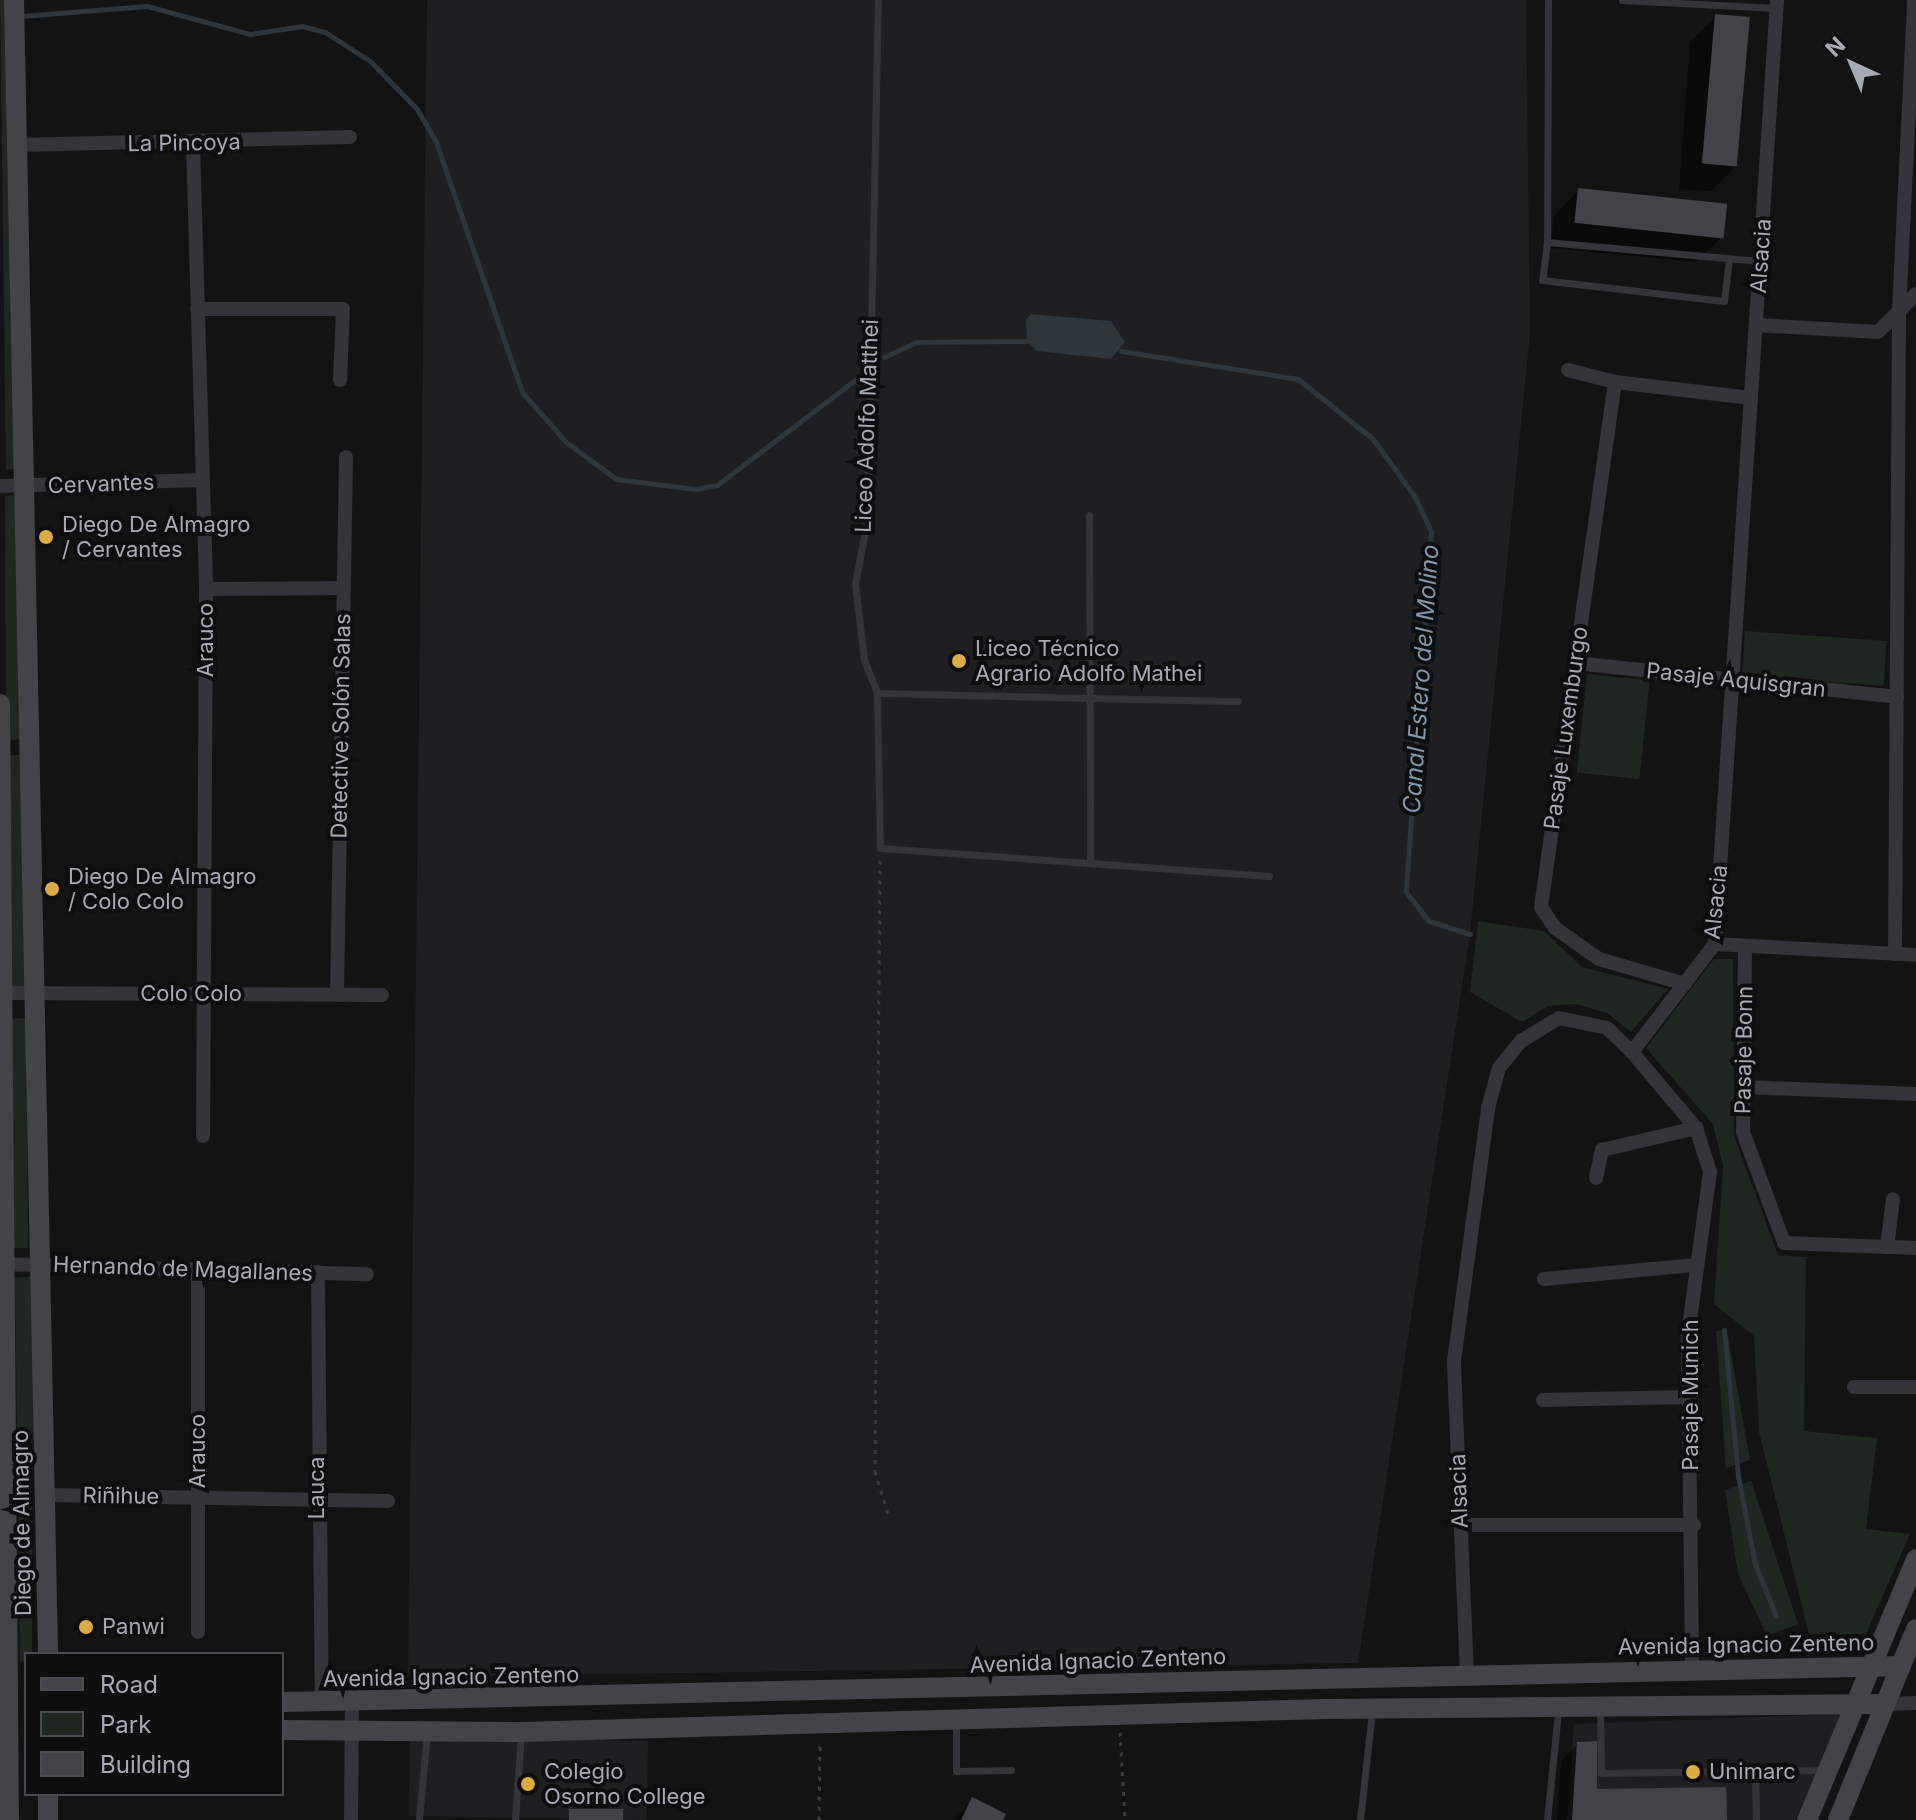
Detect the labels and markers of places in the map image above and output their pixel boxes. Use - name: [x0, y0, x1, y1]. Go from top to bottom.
- place label: Diego De Almagro / Cervantes: [62, 511, 251, 562]
- marker: Diego De Almagro / Cervantes: [37, 528, 55, 546]
- place label: Liceo Técnico Agrario Adolfo Mathei: [975, 635, 1202, 686]
- marker: Liceo Técnico Agrario Adolfo Mathei: [950, 652, 968, 670]
- place label: Diego De Almagro / Colo Colo: [68, 863, 257, 914]
- marker: Diego De Almagro / Colo Colo: [43, 880, 61, 898]
- place label: Panwi: [102, 1614, 165, 1640]
- marker: Panwi: [77, 1618, 95, 1636]
- place label: Colegio Osorno College: [544, 1758, 706, 1810]
- place label: Unimarc: [1709, 1759, 1796, 1785]
- marker: Unimarc: [1684, 1763, 1702, 1781]
- marker: Colegio Osorno College: [519, 1775, 537, 1793]

